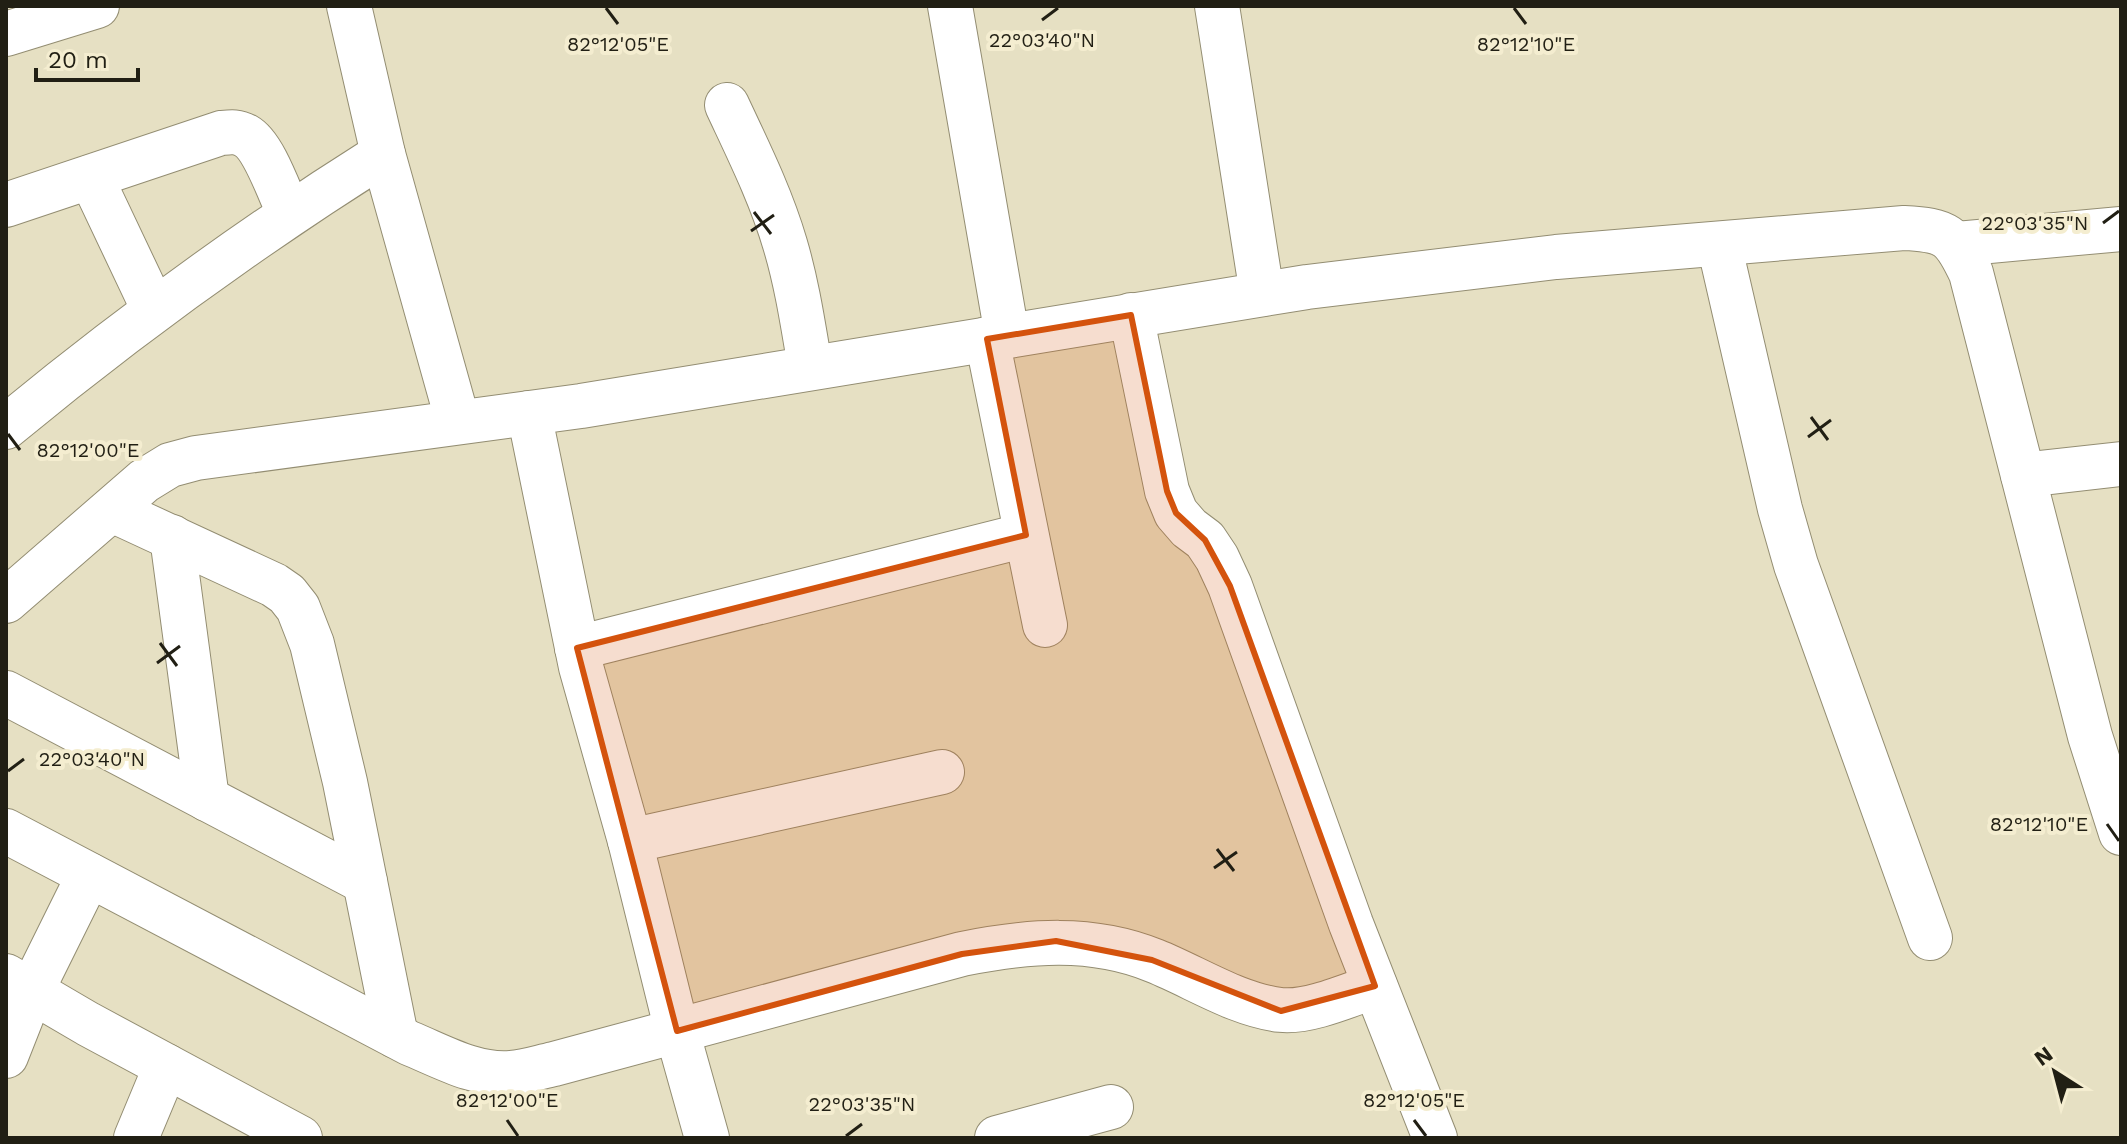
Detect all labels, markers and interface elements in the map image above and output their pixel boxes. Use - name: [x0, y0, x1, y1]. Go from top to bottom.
- text: 22°03'40"N: [989, 28, 1095, 52]
- scale bar: [36, 32, 138, 82]
- text: 82°12'05"E: [567, 32, 669, 56]
- text: 82°12'10"E: [1477, 32, 1575, 56]
- text: 20 m: [48, 46, 108, 74]
- text: 22°03'35"N: [1982, 211, 2088, 235]
- text: 82°12'00"E: [36, 438, 140, 462]
- text: 22°03'40"N: [39, 747, 145, 771]
- text: 82°12'10"E: [1990, 812, 2088, 836]
- north arrow: [2015, 1032, 2095, 1112]
- text: N: [2030, 1041, 2057, 1071]
- text: 82°12'00"E: [455, 1088, 559, 1112]
- text: 82°12'05"E: [1363, 1088, 1465, 1112]
- text: 22°03'35"N: [809, 1092, 915, 1116]

